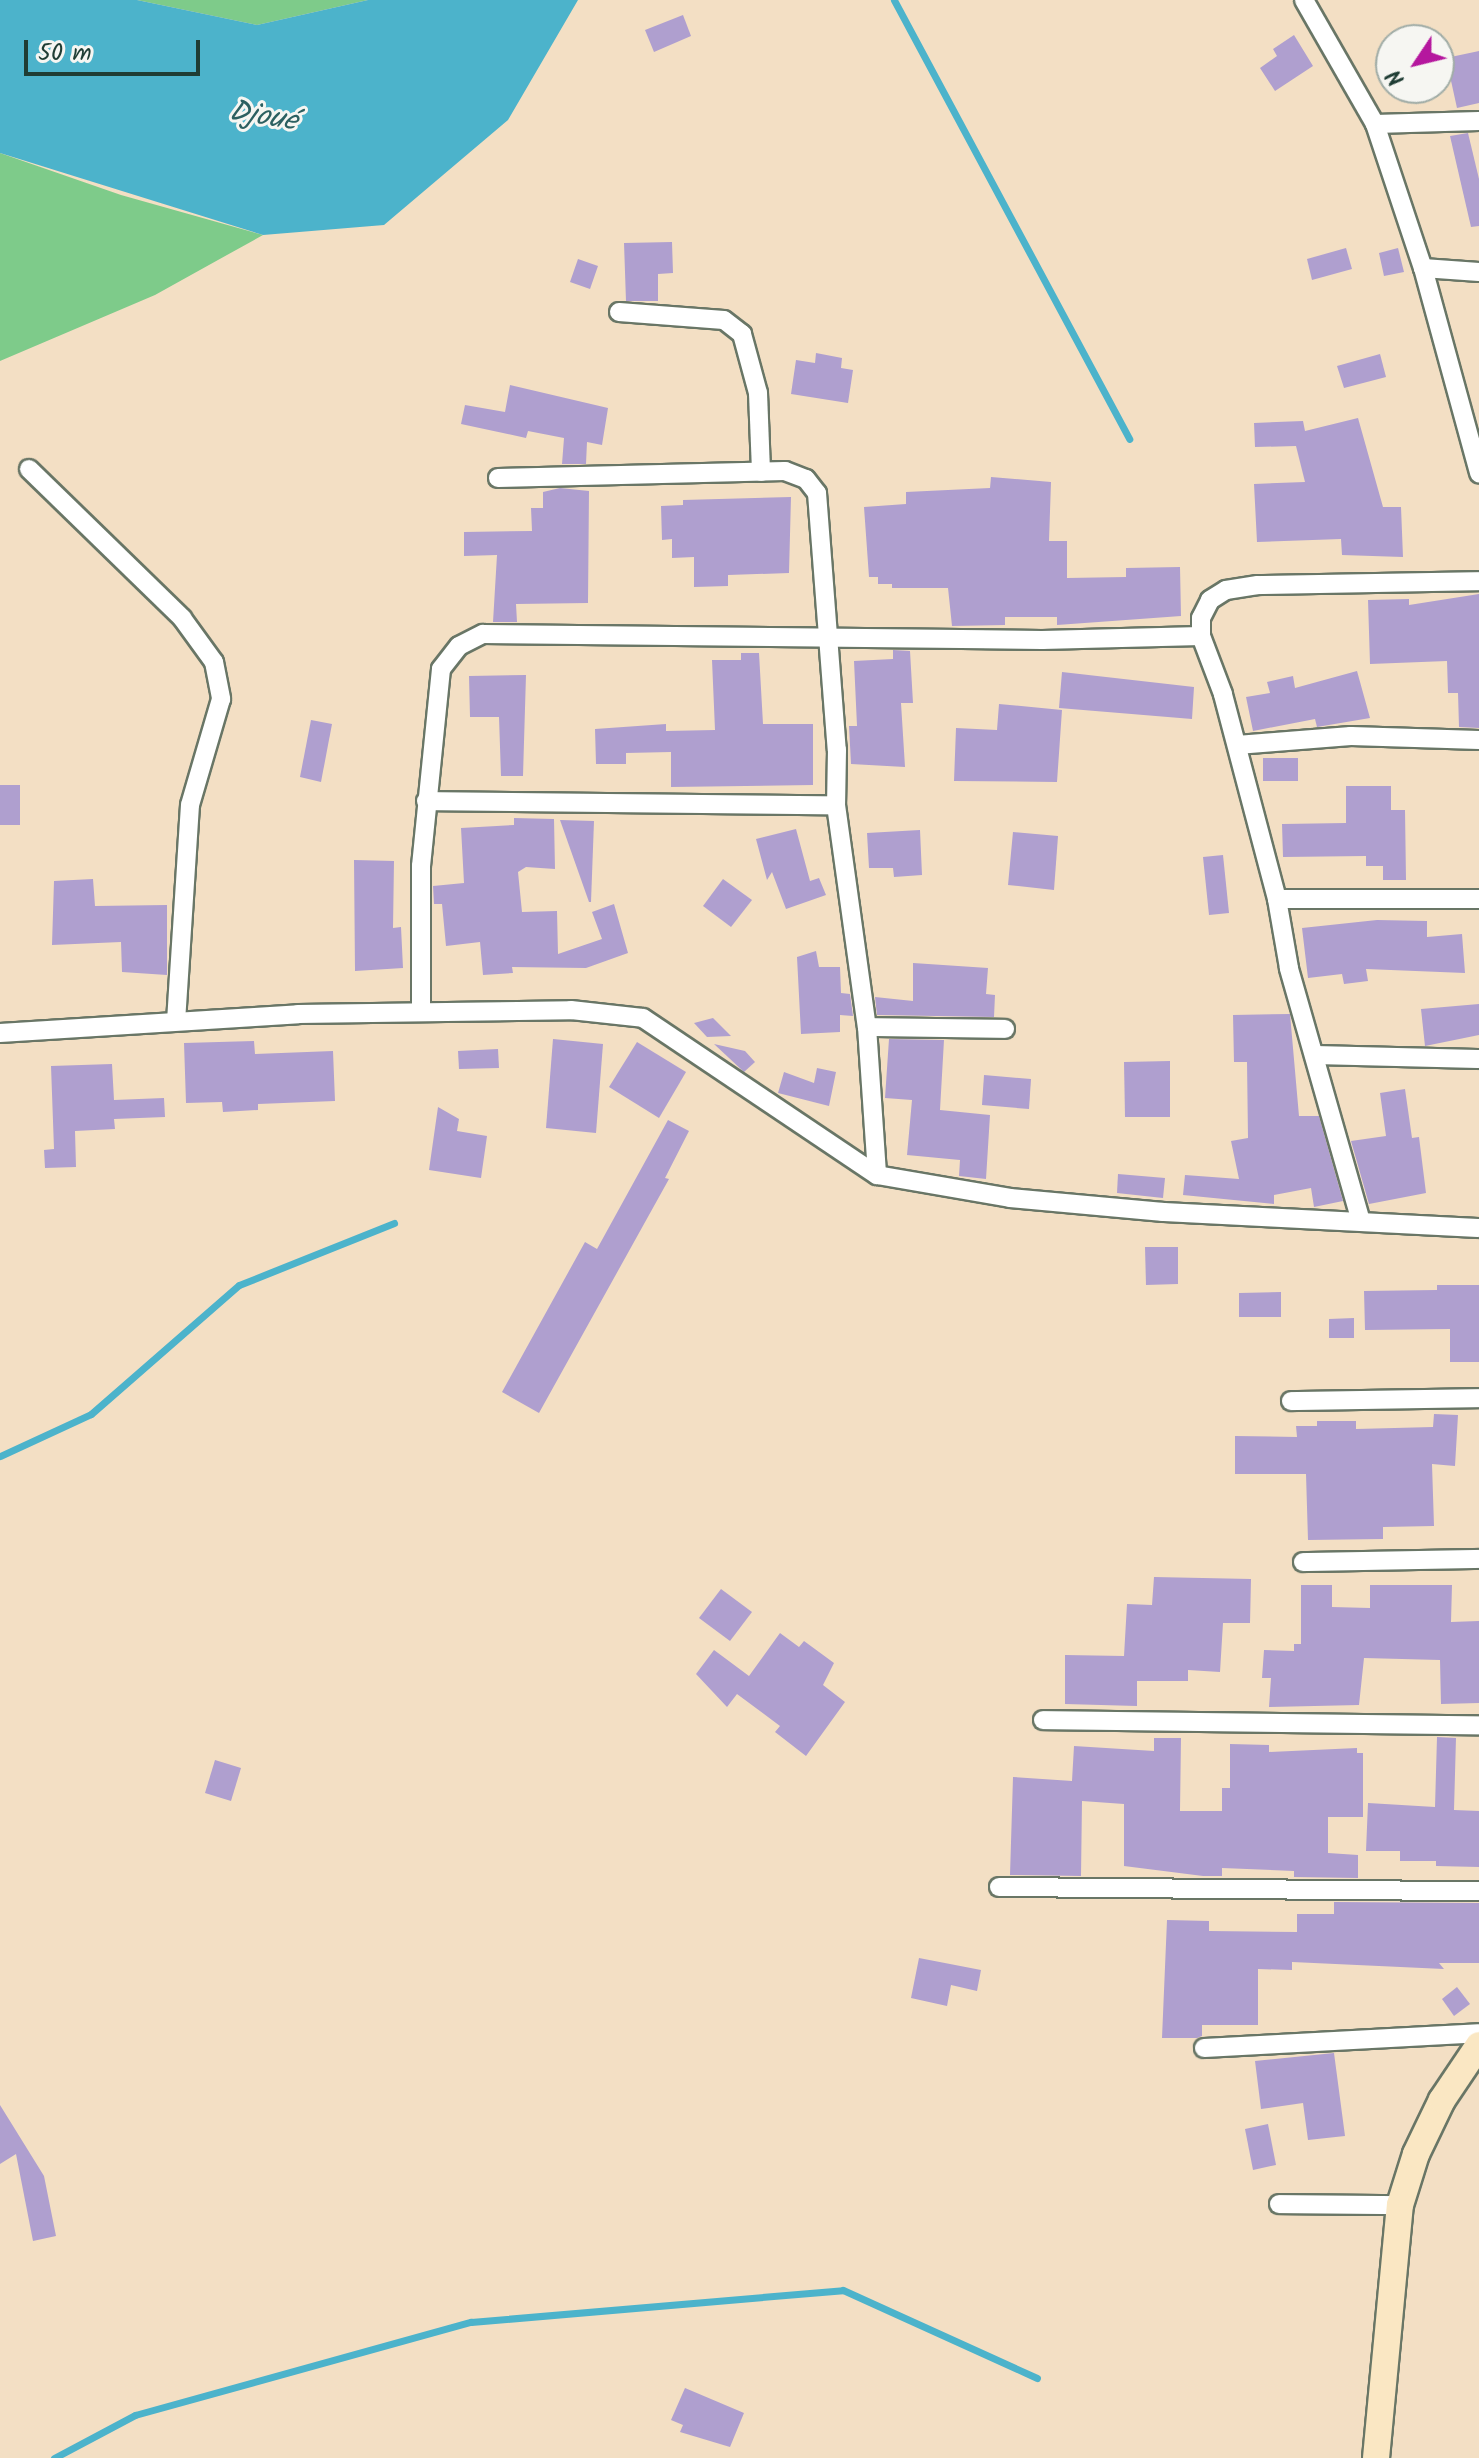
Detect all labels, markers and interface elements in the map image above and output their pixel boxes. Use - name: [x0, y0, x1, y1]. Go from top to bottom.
- scale bar: [28, 24, 204, 74]
- north arrow: [1375, 24, 1455, 104]
- text: 50 m: [38, 34, 92, 73]
- text: N: [1378, 61, 1415, 93]
- water label: Djoué: [227, 94, 299, 140]

